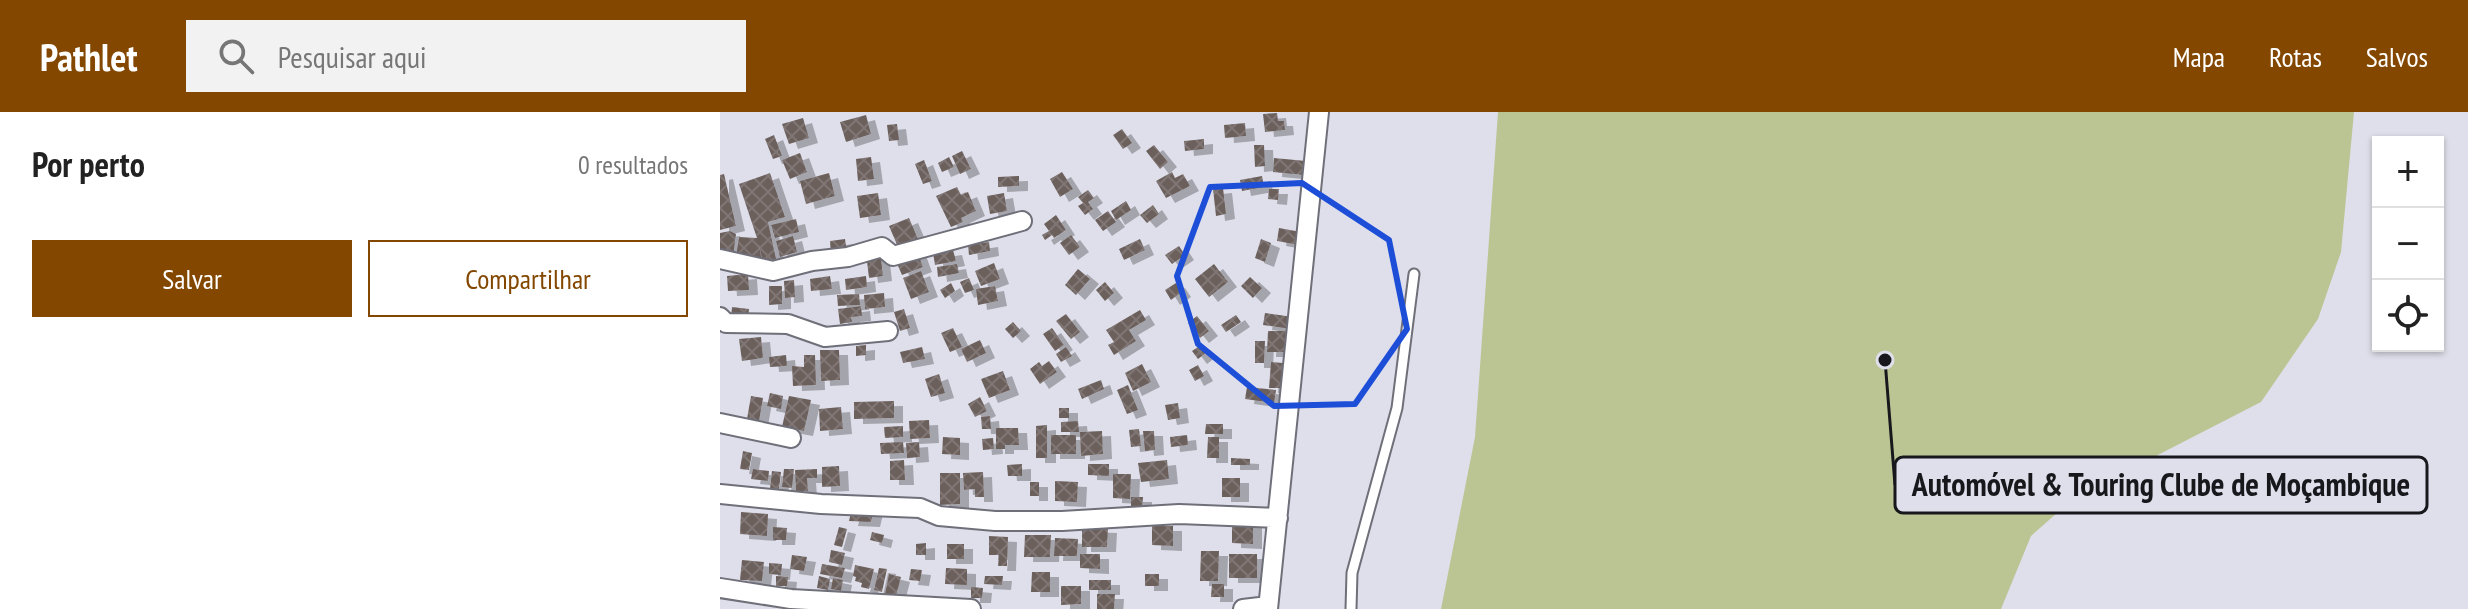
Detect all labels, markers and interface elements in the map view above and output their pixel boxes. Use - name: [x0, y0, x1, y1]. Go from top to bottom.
- search box: [186, 20, 746, 92]
- text: Pathlet: [40, 32, 138, 81]
- icon: search: [214, 34, 258, 78]
- text: Pesquisar aqui: [278, 37, 427, 76]
- text: Mapa: [2173, 38, 2225, 75]
- text: Rotas: [2269, 38, 2322, 75]
- text: Salvos: [2366, 38, 2428, 75]
- map controls: [2372, 136, 2444, 352]
- button: +: [2372, 136, 2444, 208]
- text: Por perto: [32, 142, 145, 186]
- text: 0 resultados: [578, 148, 688, 181]
- button: −: [2372, 208, 2444, 280]
- button: Salvar: [32, 240, 352, 317]
- button: Compartilhar: [368, 240, 688, 317]
- button: locate: [2372, 280, 2444, 352]
- callout: Automóvel & Touring Clube de Moçambique: [1895, 457, 2427, 513]
- text: Automóvel & Touring Clube de Moçambique: [1911, 463, 2410, 505]

